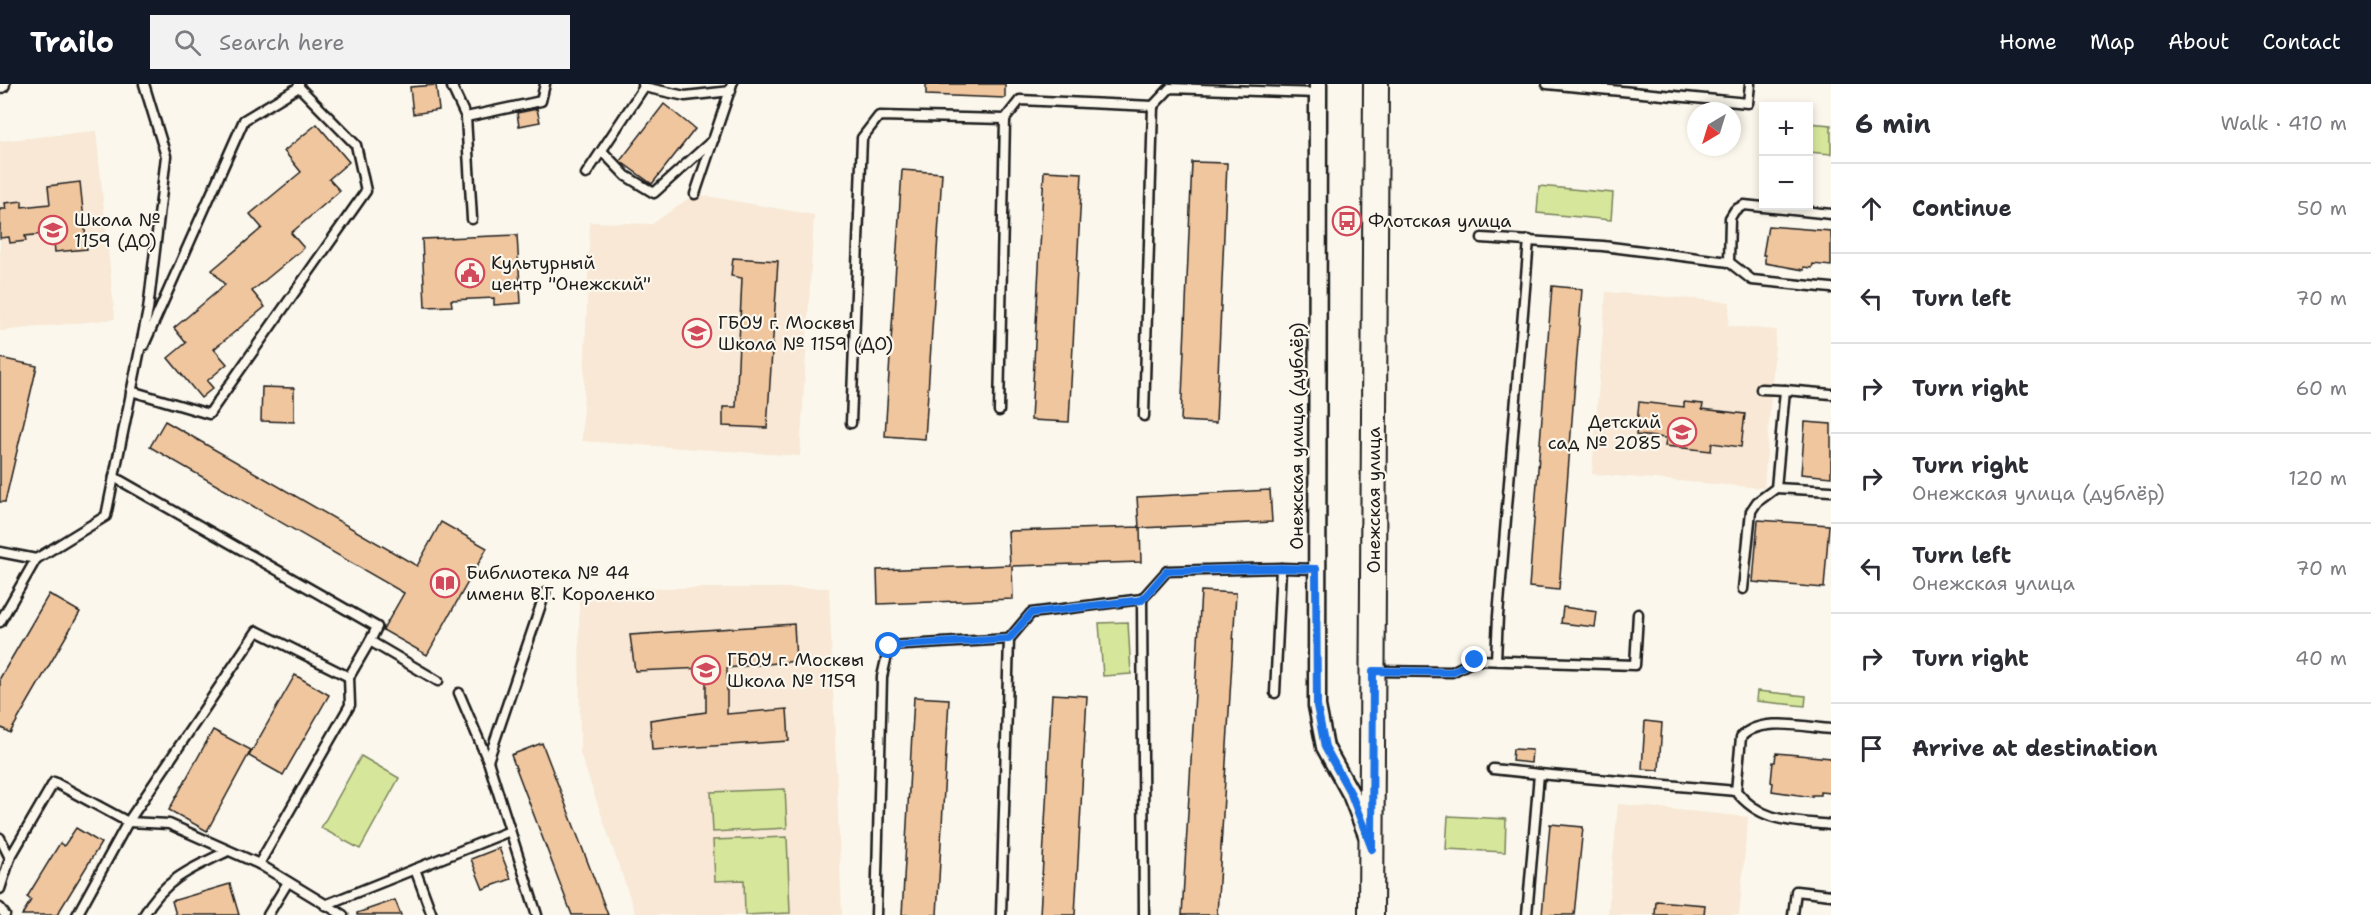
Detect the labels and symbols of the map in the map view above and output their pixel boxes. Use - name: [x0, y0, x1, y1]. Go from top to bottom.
- north arrow: [1687, 102, 1741, 156]
- bus stop icon: Флотская улица: [1331, 205, 1363, 237]
- place label: Школа № 1159 (ДО): [74, 208, 160, 253]
- place label: Флотская улица: [1368, 209, 1512, 233]
- school or university icon: Школа № 1159 (ДО): [37, 214, 69, 246]
- place label: Культурный центр "Онежский": [491, 251, 651, 296]
- public building icon: Культурный центр "Онежский": [454, 257, 486, 289]
- place label: ГБОУ г. Москвы Школа № 1159 (ДО): [718, 311, 893, 356]
- school or university icon: ГБОУ г. Москвы Школа № 1159 (ДО): [681, 317, 713, 349]
- street label: Онежская улица (дублёр): [1285, 322, 1309, 550]
- place label: Детский сад № 2085: [1548, 410, 1661, 455]
- school or university icon: Детский сад № 2085: [1666, 416, 1698, 448]
- street label: Онежская улица: [1362, 427, 1386, 573]
- place label: Библиотека № 44 имени В.Г. Короленко: [466, 561, 655, 606]
- library icon: Библиотека № 44 имени В.Г. Короленко: [429, 567, 461, 599]
- route start: [875, 632, 901, 658]
- route end: [1461, 646, 1487, 672]
- place label: ГБОУ г. Москвы Школа № 1159: [727, 648, 864, 693]
- school or university icon: ГБОУ г. Москвы Школа № 1159: [690, 654, 722, 686]

